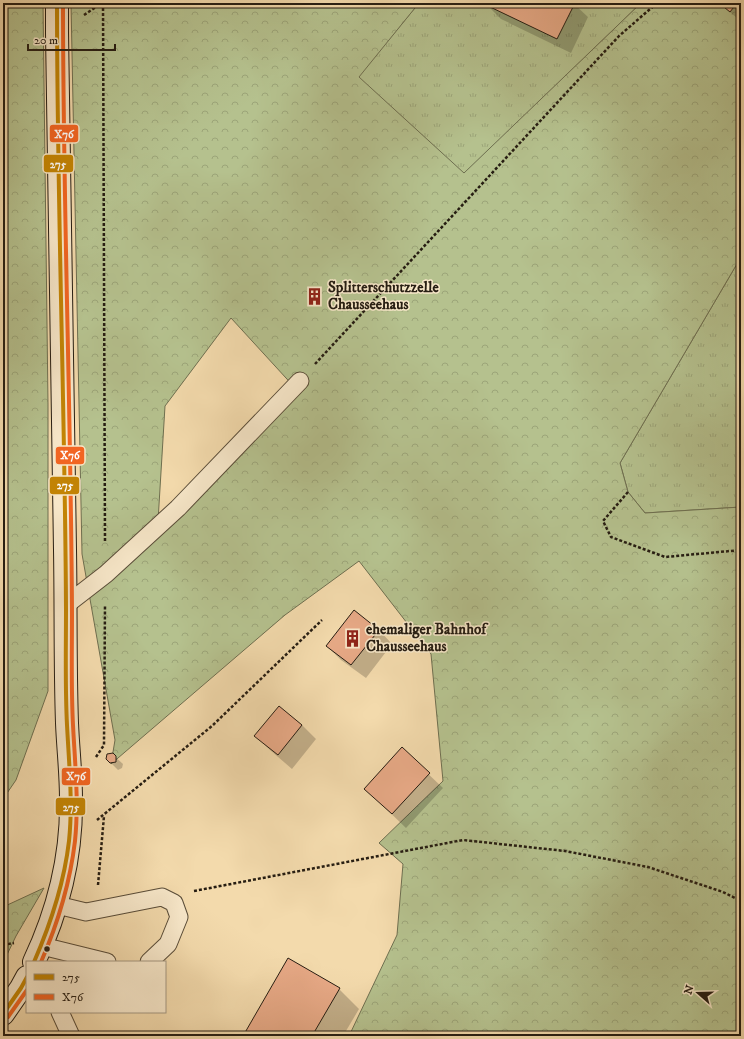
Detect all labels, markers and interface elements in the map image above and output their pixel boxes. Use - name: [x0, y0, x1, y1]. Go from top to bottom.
- scale bar: [28, 26, 115, 52]
- text: 20 m: [34, 33, 58, 48]
- line badge: X76: [49, 124, 79, 143]
- text: X76: [54, 128, 75, 142]
- line badge: 275: [43, 154, 74, 173]
- text: 275: [50, 158, 67, 172]
- place label: Splitterschutzzelle Chausseehaus: [328, 278, 440, 314]
- building icon: Splitterschutzzelle Chausseehaus: [305, 286, 325, 306]
- line badge: X76: [55, 446, 85, 465]
- text: X76: [60, 449, 81, 463]
- line badge: 275: [49, 476, 80, 495]
- text: 275: [57, 479, 74, 493]
- place label: ehemaliger Bahnhof Chausseehaus: [366, 620, 489, 656]
- building icon: ehemaliger Bahnhof Chausseehaus: [343, 628, 363, 648]
- line badge: X76: [61, 767, 91, 786]
- text: X76: [66, 770, 87, 784]
- line badge: 275: [55, 797, 86, 816]
- text: 275: [63, 801, 80, 815]
- unlabelled marker: [42, 944, 52, 954]
- legend: [26, 961, 166, 1013]
- text: 275: [62, 970, 80, 985]
- north arrow: [678, 973, 718, 1013]
- text: N: [681, 983, 698, 997]
- text: X76: [62, 990, 84, 1005]

